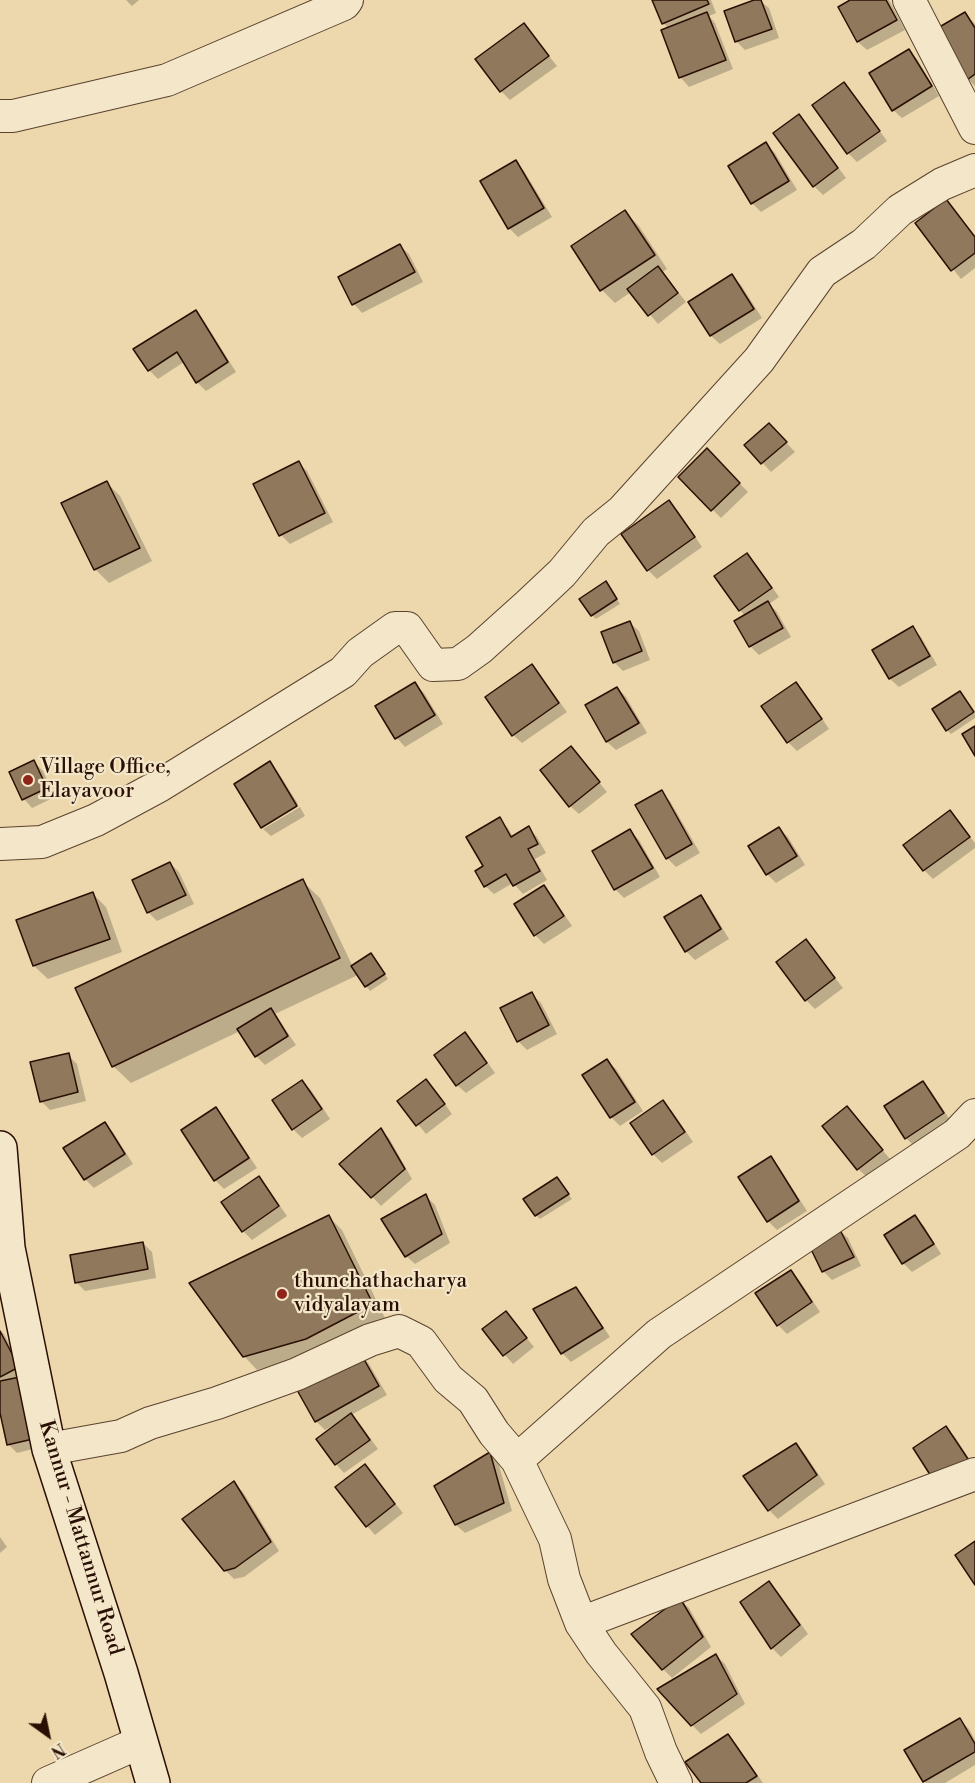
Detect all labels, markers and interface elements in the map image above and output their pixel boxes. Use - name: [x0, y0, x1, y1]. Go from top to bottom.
- place label: Village Office, Elayavoor: [40, 755, 171, 805]
- marker: Village Office, Elayavoor: [21, 773, 35, 787]
- place label: thunchathacharya vidyalayam: [294, 1269, 467, 1319]
- marker: thunchathacharya vidyalayam: [275, 1287, 289, 1301]
- street label: Kannur - Mattannur Road: [32, 1418, 128, 1658]
- north arrow: [18, 1705, 78, 1765]
- text: N: [47, 1738, 69, 1762]

